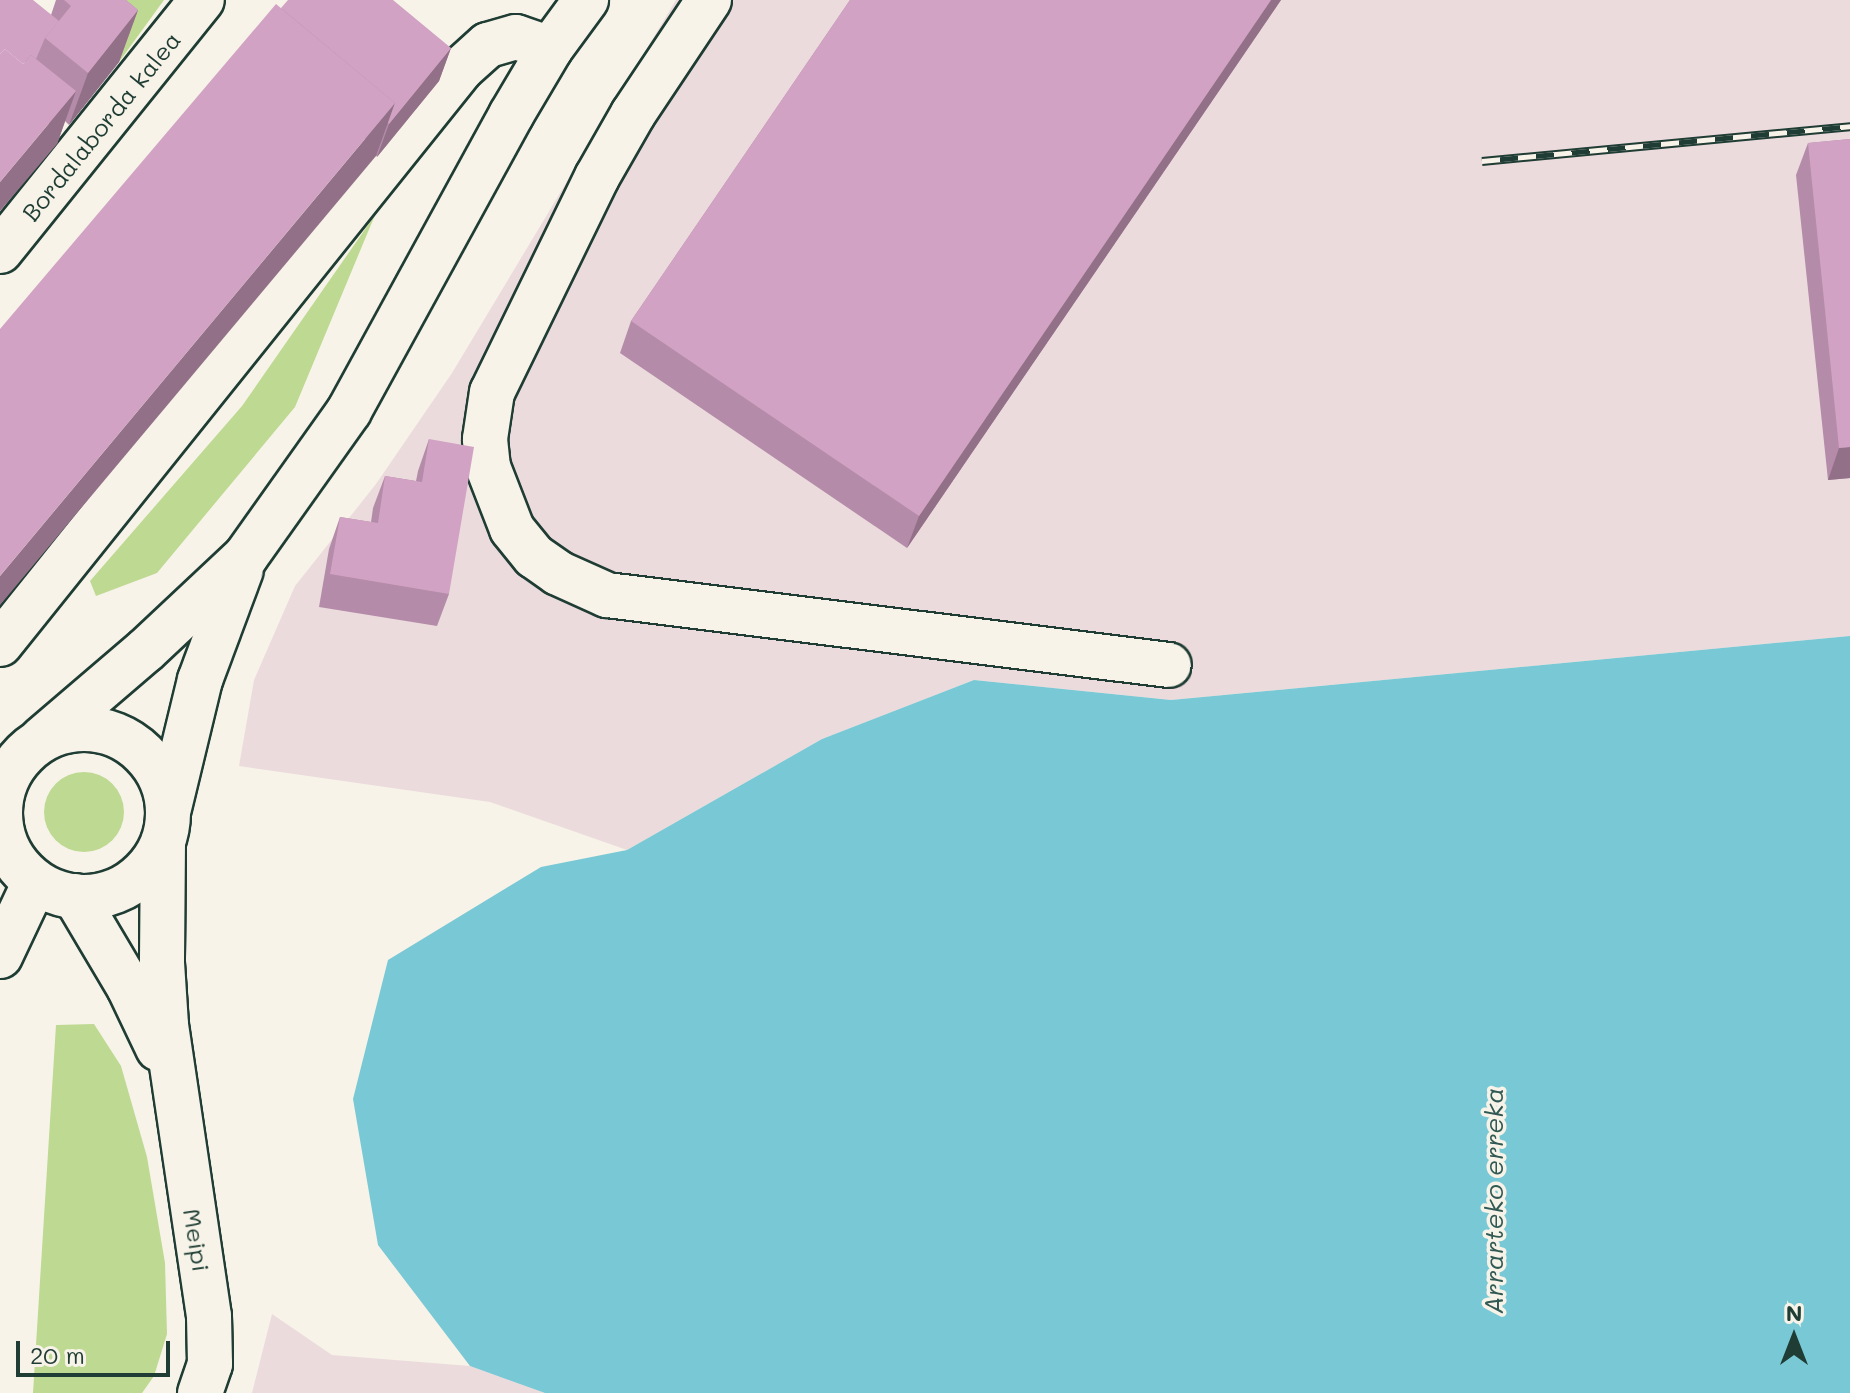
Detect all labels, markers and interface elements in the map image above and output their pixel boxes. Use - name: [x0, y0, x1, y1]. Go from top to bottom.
- street label: Bordalaborda kalea: [16, 26, 186, 226]
- water label: Arrarteko erreka: [1478, 1088, 1510, 1314]
- street label: Meipi: [178, 1206, 216, 1274]
- north arrow: [1754, 1297, 1834, 1377]
- text: N: [1786, 1298, 1802, 1327]
- scale bar: [20, 1325, 174, 1375]
- text: 20 m: [30, 1339, 85, 1370]

